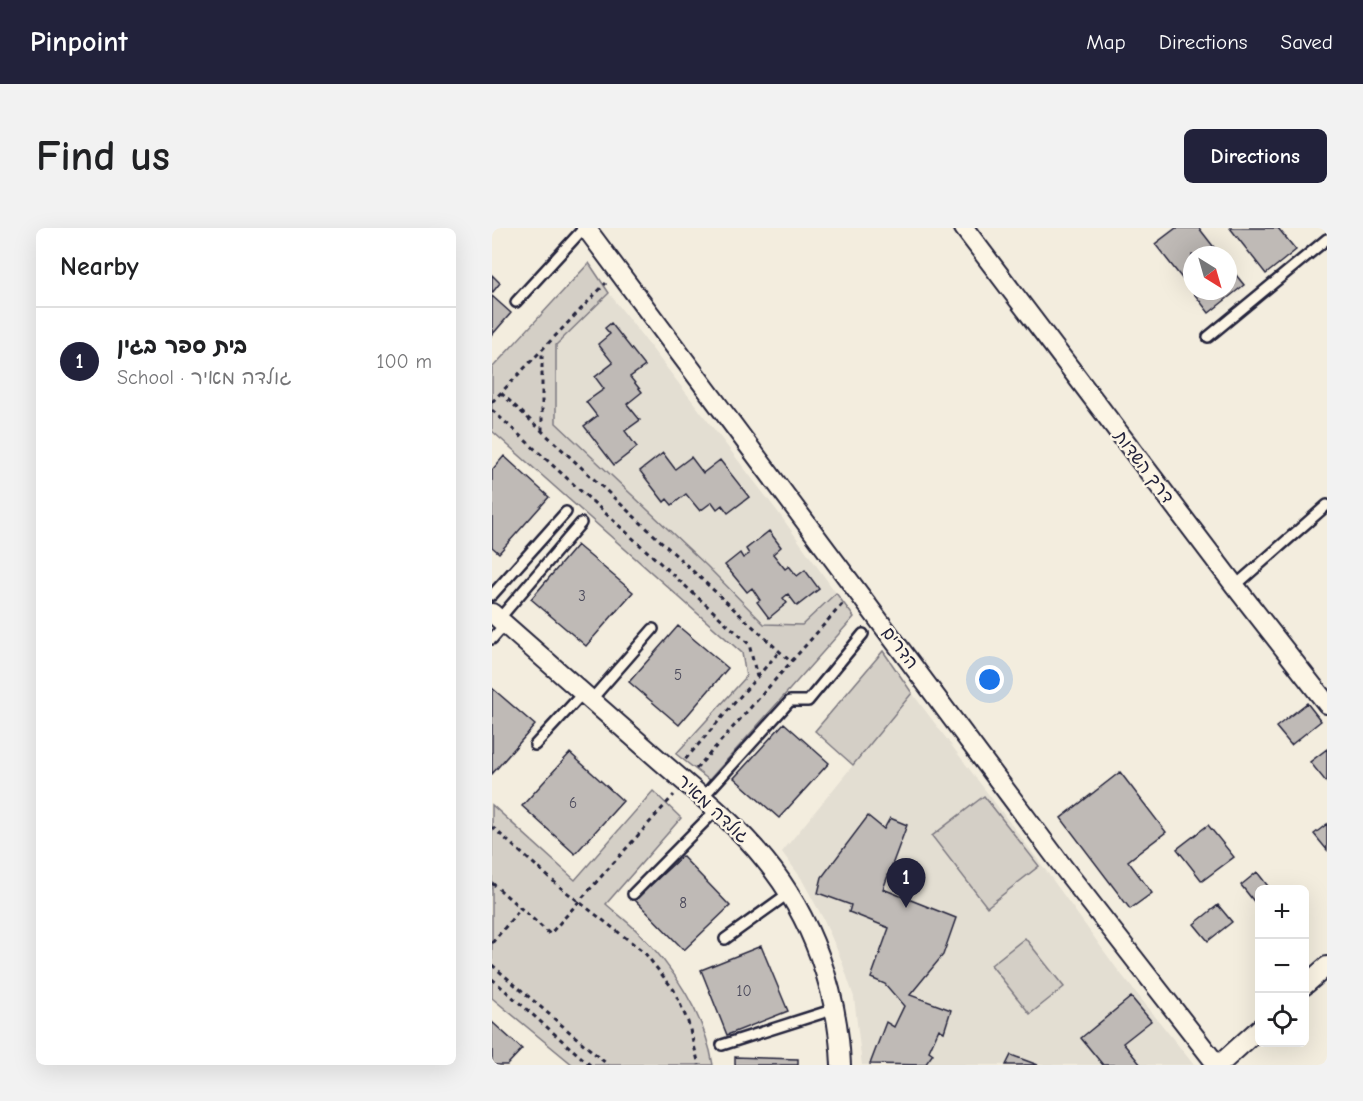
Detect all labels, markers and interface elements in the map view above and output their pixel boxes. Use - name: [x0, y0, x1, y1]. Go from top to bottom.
- text: Pinpoint: [30, 26, 128, 58]
- text: Map: [1086, 30, 1126, 54]
- text: Directions: [1159, 30, 1248, 54]
- text: Saved: [1281, 30, 1333, 54]
- button: Directions: [1184, 129, 1327, 183]
- text: Find us: [36, 132, 170, 181]
- north arrow: [1183, 246, 1237, 300]
- text: Nearby: [60, 252, 139, 282]
- text: בית ספר בגין: [117, 333, 247, 359]
- text: 1: [76, 350, 83, 373]
- text: 100 m: [377, 350, 432, 373]
- text: School · גולדה מאיר: [117, 366, 292, 389]
- street label: דרך השדות: [1109, 426, 1178, 508]
- house number: 3: [578, 587, 586, 605]
- street label: הדרים: [877, 623, 923, 673]
- your location: [975, 665, 1004, 694]
- house number: 5: [674, 666, 682, 684]
- street label: גולדה מאיר: [673, 770, 753, 848]
- house number: 6: [569, 794, 577, 812]
- pin: 1: [886, 858, 926, 908]
- map controls: [1255, 885, 1309, 1047]
- button: +: [1255, 885, 1309, 939]
- house number: 8: [679, 894, 687, 912]
- button: −: [1255, 939, 1309, 993]
- house number: 10: [736, 982, 752, 1000]
- button: locate: [1255, 993, 1309, 1047]

